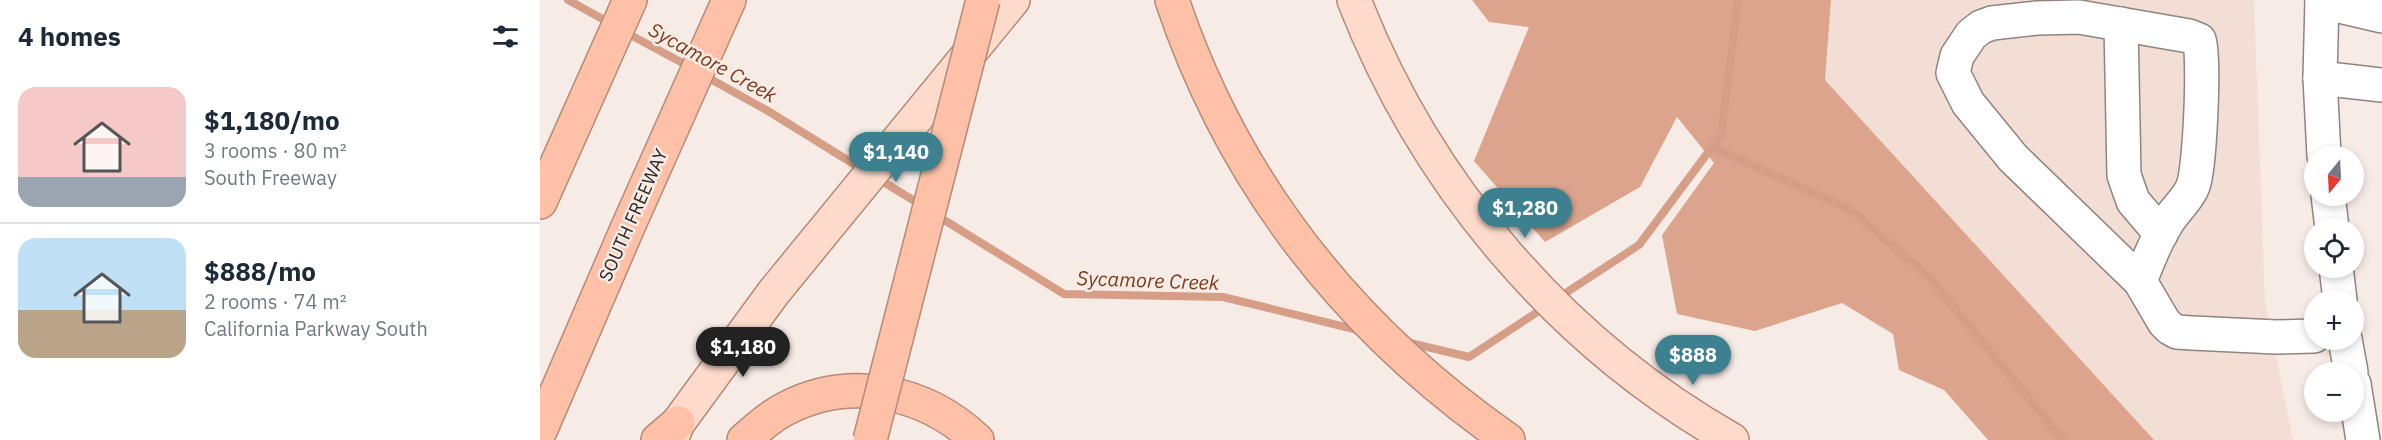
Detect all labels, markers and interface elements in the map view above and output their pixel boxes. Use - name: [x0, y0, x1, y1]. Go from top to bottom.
- water label: Sycamore Creek: [644, 16, 782, 109]
- text: 4 homes: [18, 19, 121, 53]
- icon: filters: [489, 20, 522, 53]
- text: $1,180/mo: [204, 103, 340, 137]
- icon: home: [66, 111, 138, 183]
- pin: $1,140: [847, 132, 945, 183]
- text: 3 rooms · 80 m²: [204, 137, 347, 164]
- text: $1,140: [863, 138, 929, 165]
- street label: SOUTH FREEWAY: [594, 145, 673, 285]
- north arrow: [2304, 146, 2364, 206]
- map controls: [2304, 146, 2364, 422]
- text: South Freeway: [204, 164, 337, 191]
- pin: $1,280: [1476, 188, 1574, 239]
- text: $1,280: [1492, 194, 1558, 221]
- button: locate: [2304, 218, 2364, 278]
- text: $888/mo: [204, 254, 316, 288]
- icon: home: [66, 262, 138, 334]
- water label: Sycamore Creek: [1076, 264, 1220, 296]
- text: 2 rooms · 74 m²: [204, 288, 347, 315]
- button: +: [2304, 290, 2364, 350]
- text: California Parkway South: [204, 315, 428, 342]
- pin: $1,180: [694, 327, 792, 378]
- text: $1,180: [710, 333, 776, 360]
- pin: $888: [1657, 335, 1729, 386]
- text: $888: [1669, 341, 1717, 368]
- button: −: [2304, 362, 2364, 422]

